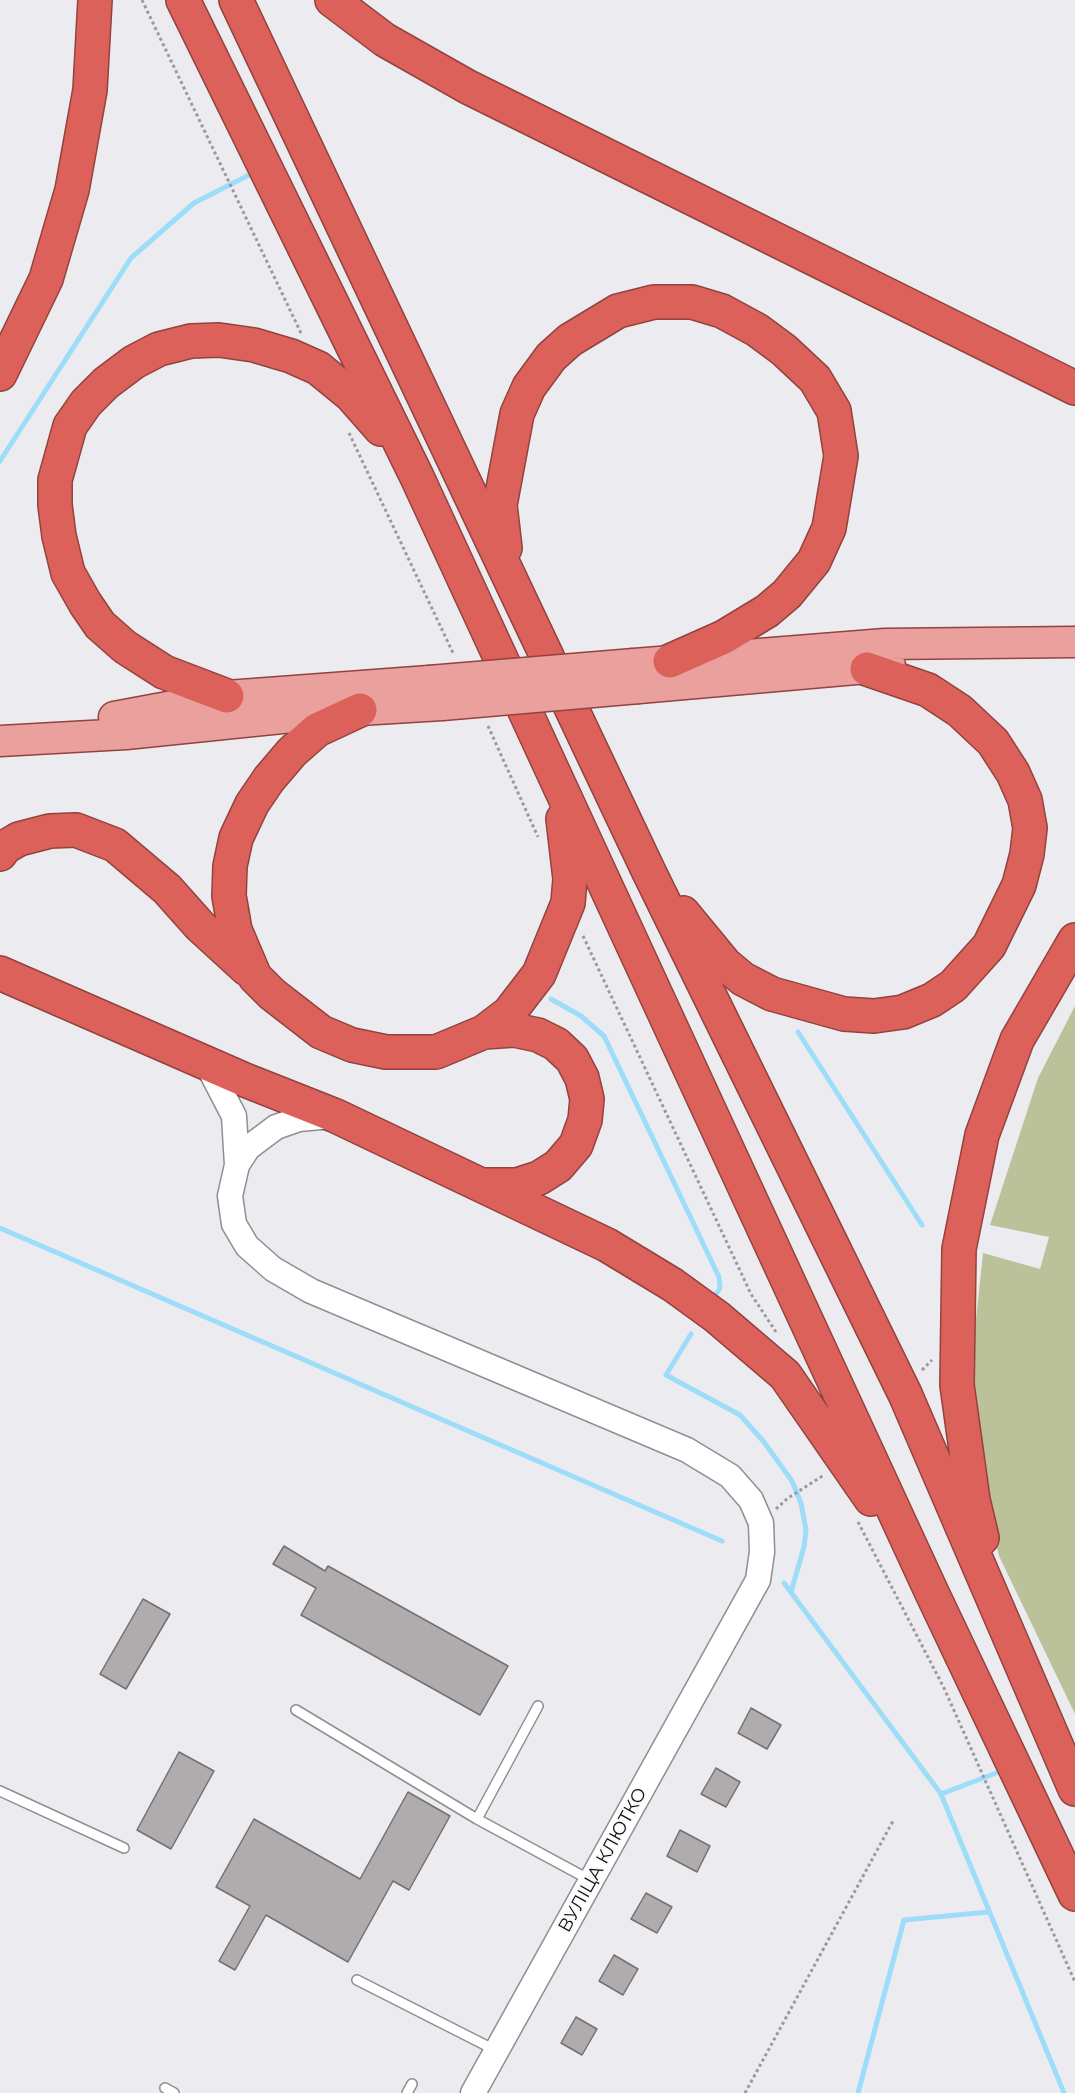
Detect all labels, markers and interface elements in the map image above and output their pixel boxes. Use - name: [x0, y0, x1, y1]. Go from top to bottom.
- street label: ВУЛІЦА КЛЮТКО: [554, 1784, 652, 1936]

